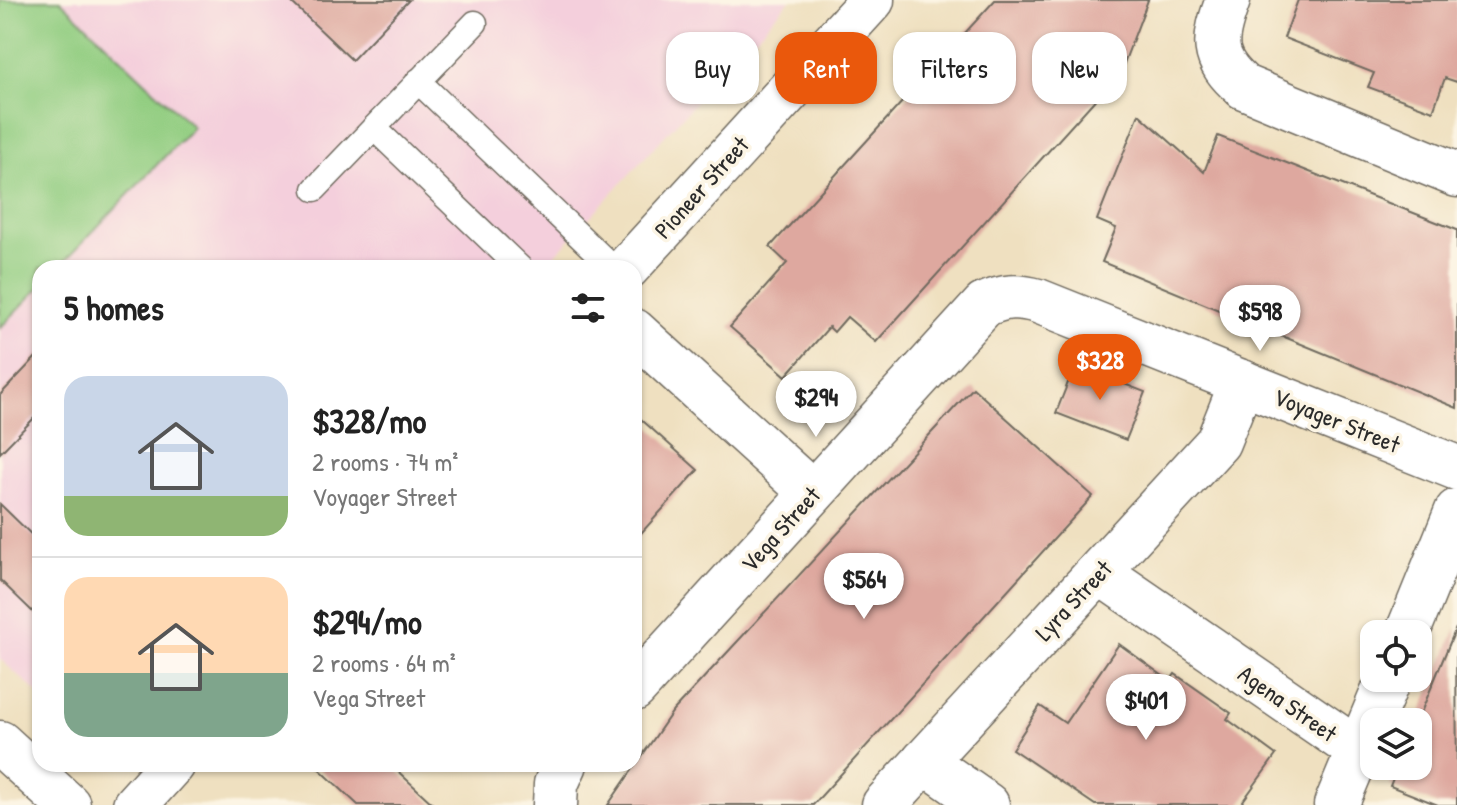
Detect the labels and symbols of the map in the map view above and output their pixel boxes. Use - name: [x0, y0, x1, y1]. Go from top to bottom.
- street label: Pioneer Street: [647, 128, 756, 245]
- pin: $598: [1213, 285, 1307, 353]
- pin: $328: [1053, 334, 1147, 402]
- pin: $294: [769, 371, 863, 439]
- street label: Voyager Street: [1269, 380, 1406, 460]
- street label: Vega Street: [733, 479, 827, 579]
- street label: Lyra Street: [1027, 552, 1119, 647]
- pin: $564: [817, 553, 911, 621]
- street label: Agena Street: [1232, 657, 1344, 749]
- pin: $401: [1099, 674, 1193, 742]

